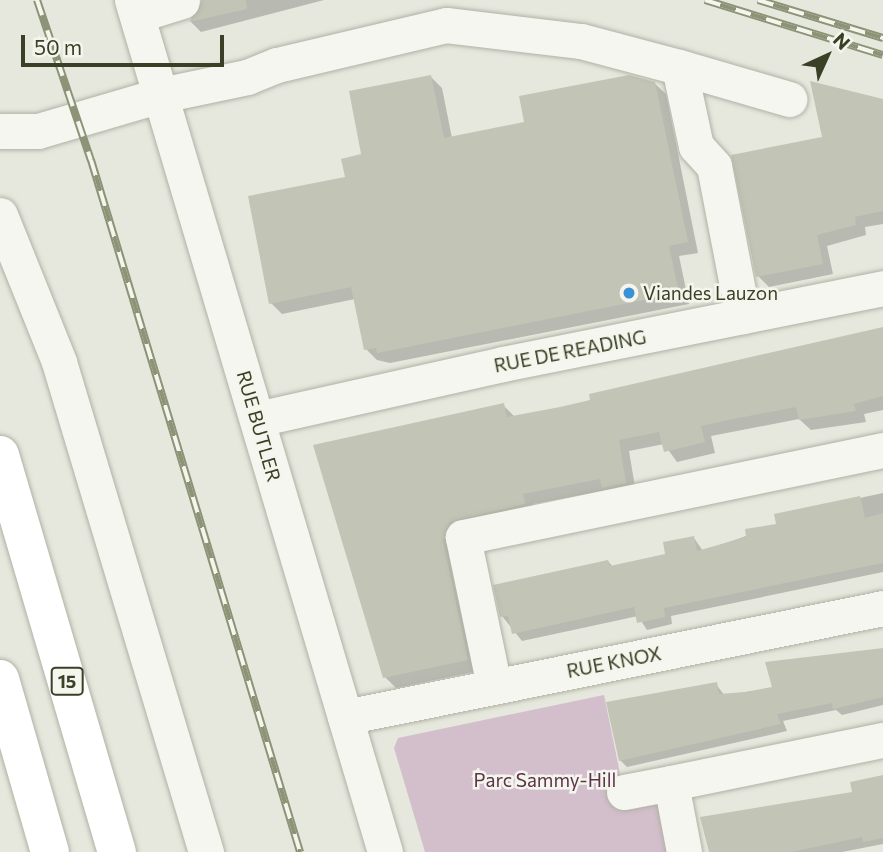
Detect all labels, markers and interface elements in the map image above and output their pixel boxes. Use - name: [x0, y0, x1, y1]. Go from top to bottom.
- scale bar: [24, 21, 228, 65]
- north arrow: [792, 21, 862, 91]
- text: N: [829, 28, 855, 54]
- text: 50 m: [34, 34, 82, 59]
- place label: Viandes Lauzon: [643, 282, 778, 304]
- marker: Viandes Lauzon: [621, 285, 637, 301]
- street label: RUE DE READING: [492, 325, 648, 377]
- street label: RUE BUTLER: [232, 368, 286, 484]
- street label: RUE KNOX: [565, 642, 663, 682]
- road number: 15: [50, 666, 84, 696]
- park label: Parc Sammy-Hill: [474, 769, 616, 791]

